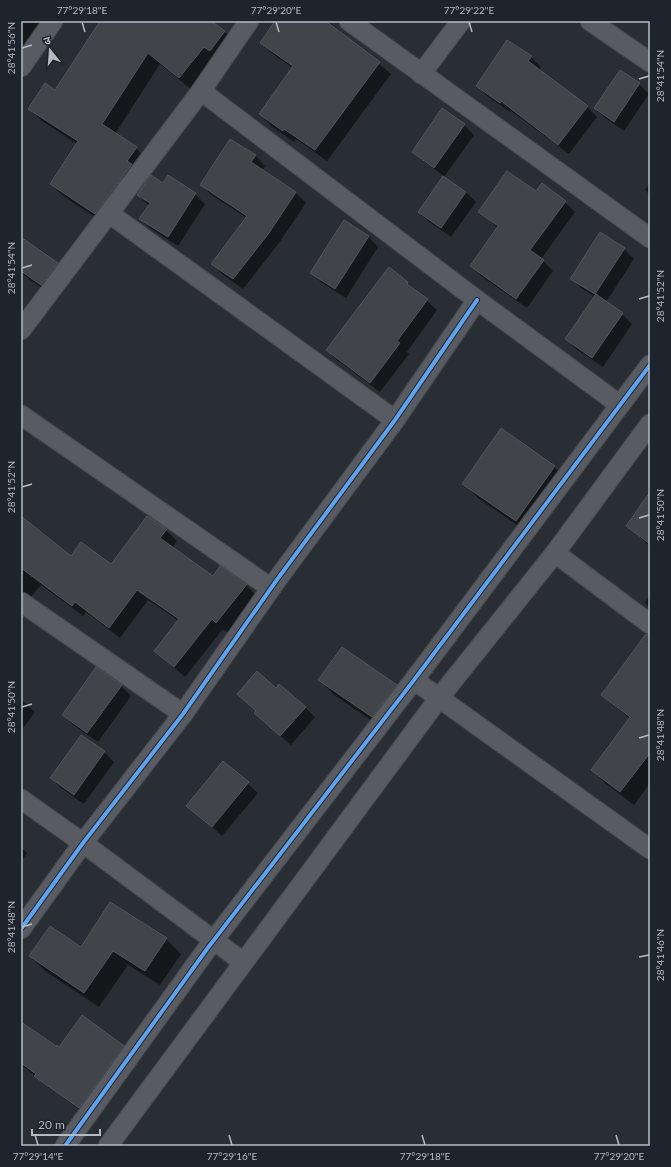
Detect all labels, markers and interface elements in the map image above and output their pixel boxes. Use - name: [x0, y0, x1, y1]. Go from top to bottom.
- text: 77°29'18"E: [57, 4, 107, 16]
- text: 77°29'20"E: [251, 4, 301, 16]
- text: 77°29'22"E: [444, 4, 494, 16]
- text: 28°41'56"N: [5, 22, 17, 74]
- north arrow: [30, 30, 70, 70]
- text: उ: [42, 33, 52, 47]
- text: 28°41'54"N: [654, 50, 666, 102]
- text: 28°41'54"N: [5, 242, 17, 294]
- text: 28°41'52"N: [654, 270, 666, 322]
- text: 28°41'52"N: [5, 461, 17, 513]
- text: 28°41'50"N: [654, 489, 666, 541]
- text: 28°41'50"N: [5, 681, 17, 733]
- text: 28°41'48"N: [654, 709, 666, 761]
- text: 28°41'48"N: [5, 901, 17, 953]
- text: 28°41'46"N: [654, 929, 666, 981]
- scale bar: [32, 1111, 100, 1137]
- text: 20 m: [38, 1117, 65, 1132]
- text: 77°29'14"E: [13, 1150, 63, 1162]
- text: 77°29'16"E: [207, 1150, 257, 1162]
- text: 77°29'18"E: [400, 1150, 450, 1162]
- text: 77°29'20"E: [594, 1150, 644, 1162]

